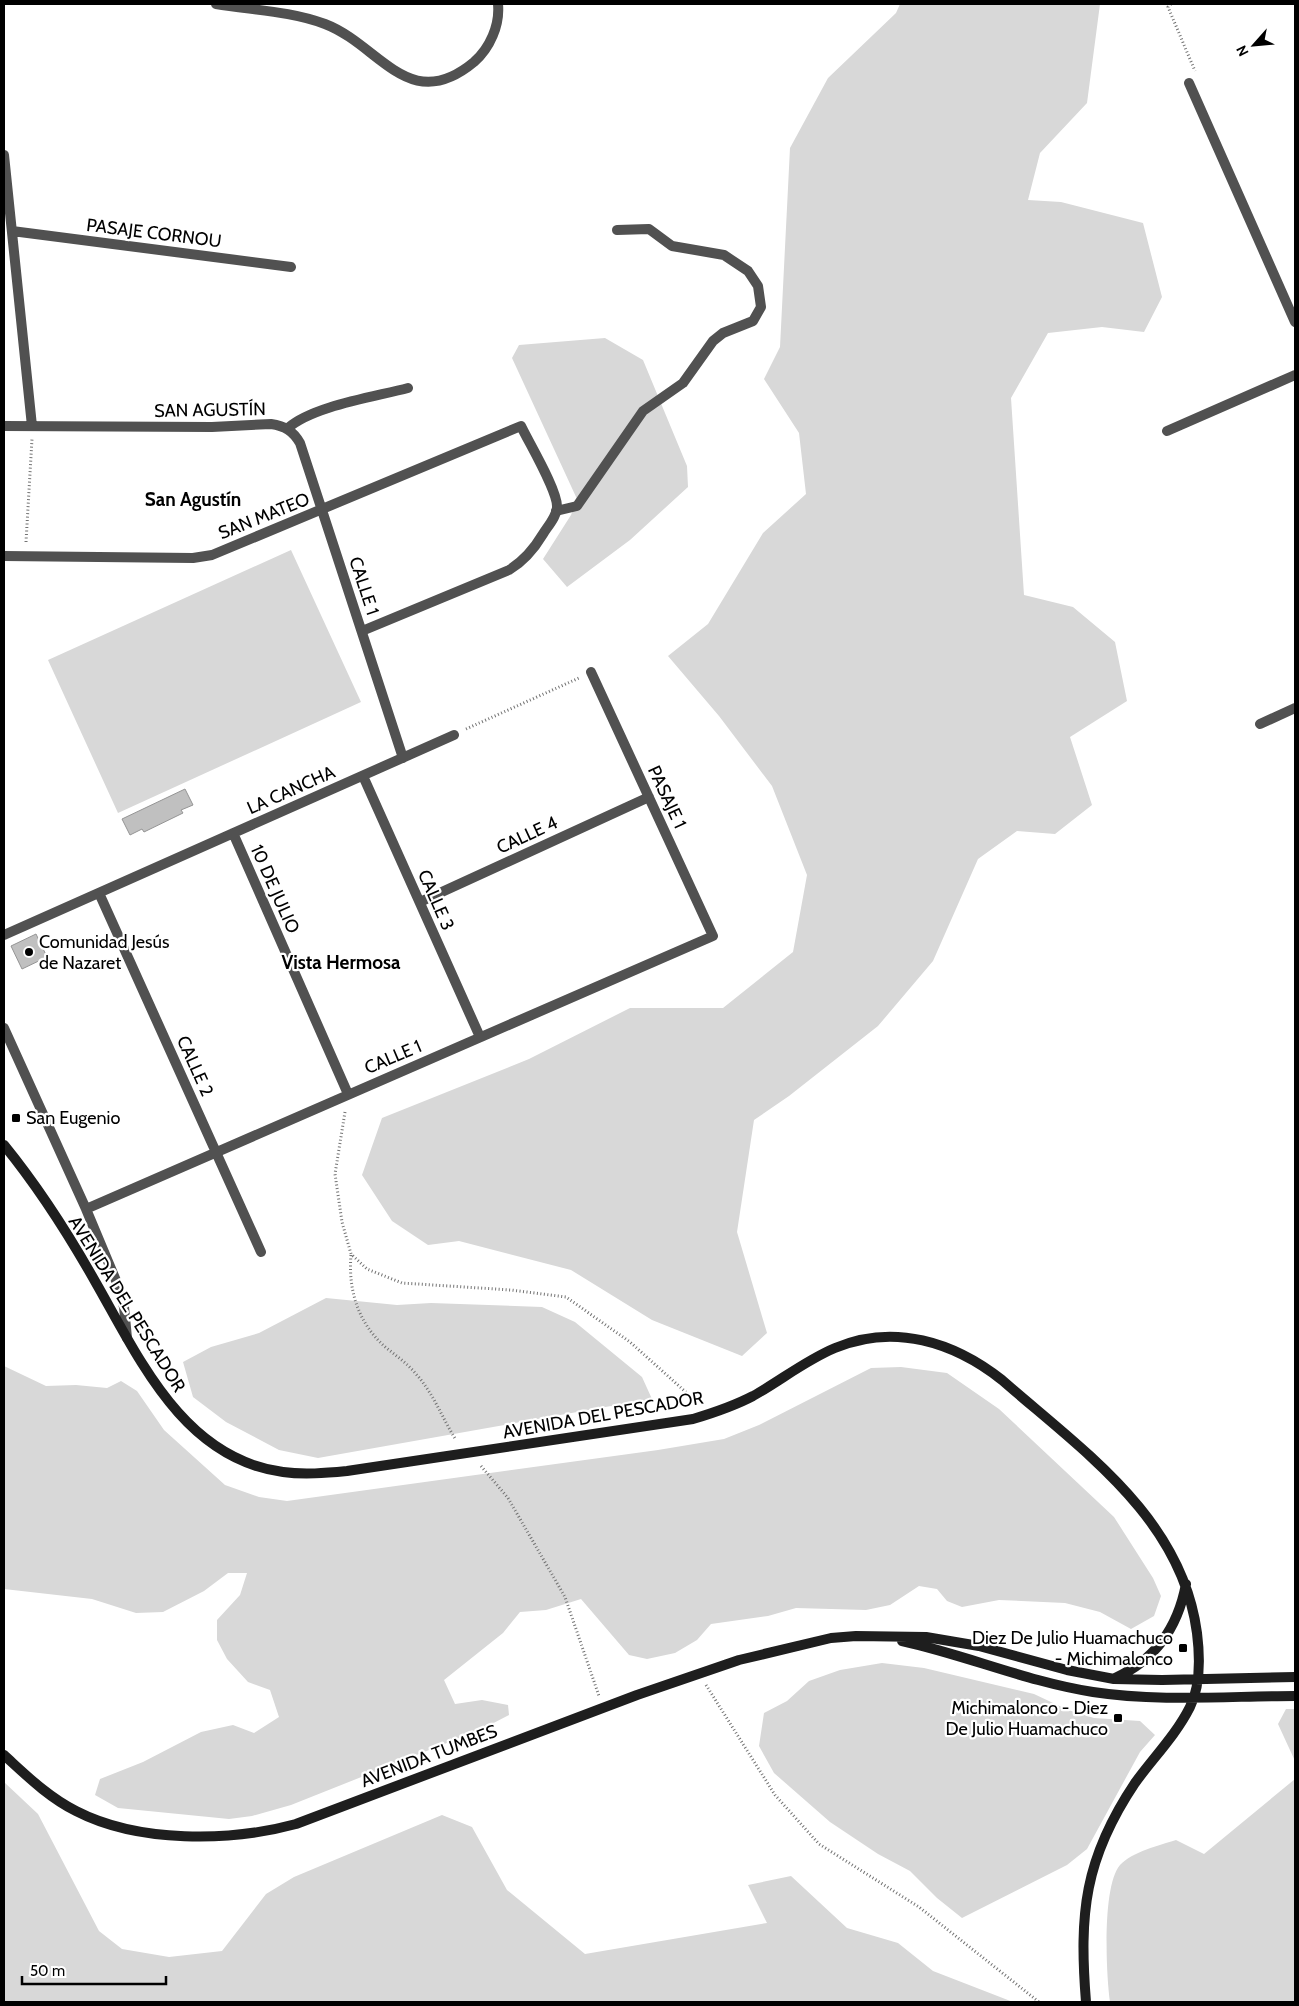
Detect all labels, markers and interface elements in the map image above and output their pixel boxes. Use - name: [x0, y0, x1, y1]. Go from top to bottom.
- north arrow: [1229, 20, 1279, 70]
- text: N: [1232, 42, 1253, 59]
- street label: PASAJE CORNOU: [85, 214, 223, 252]
- street label: SAN AGUSTÍN: [154, 398, 266, 422]
- district label: San Agustín: [145, 488, 241, 511]
- street label: SAN MATEO: [215, 488, 313, 544]
- street label: CALLE 1: [344, 554, 384, 618]
- street label: LA CANCHA: [244, 761, 338, 819]
- street label: PASAJE 1: [643, 762, 691, 832]
- street label: CALLE 4: [493, 811, 561, 859]
- street label: 10 DE JULIO: [246, 841, 304, 937]
- street label: CALLE 3: [413, 866, 459, 934]
- place label: Comunidad Jesús de Nazaret: [39, 931, 169, 974]
- marker: Comunidad Jesús de Nazaret: [23, 946, 35, 958]
- district label: Vista Hermosa: [281, 951, 401, 974]
- street label: CALLE 2: [172, 1032, 218, 1100]
- street label: CALLE 1: [361, 1035, 425, 1079]
- place label: San Eugenio: [26, 1107, 120, 1129]
- marker: San Eugenio: [10, 1112, 22, 1124]
- street label: AVENIDA DEL PESCADOR: [64, 1212, 190, 1396]
- street label: AVENIDA DEL PESCADOR: [501, 1386, 705, 1443]
- place label: Diez De Julio Huamachuco - Michimalonco: [972, 1627, 1173, 1670]
- marker: Diez De Julio Huamachuco - Michimalonco: [1177, 1642, 1189, 1654]
- place label: Michimalonco - Diez De Julio Huamachuco: [946, 1697, 1109, 1740]
- marker: Michimalonco - Diez De Julio Huamachuco: [1112, 1712, 1124, 1724]
- street label: AVENIDA TUMBES: [358, 1720, 500, 1792]
- scale bar: [22, 1954, 166, 1986]
- text: 50 m: [30, 1962, 65, 1980]

